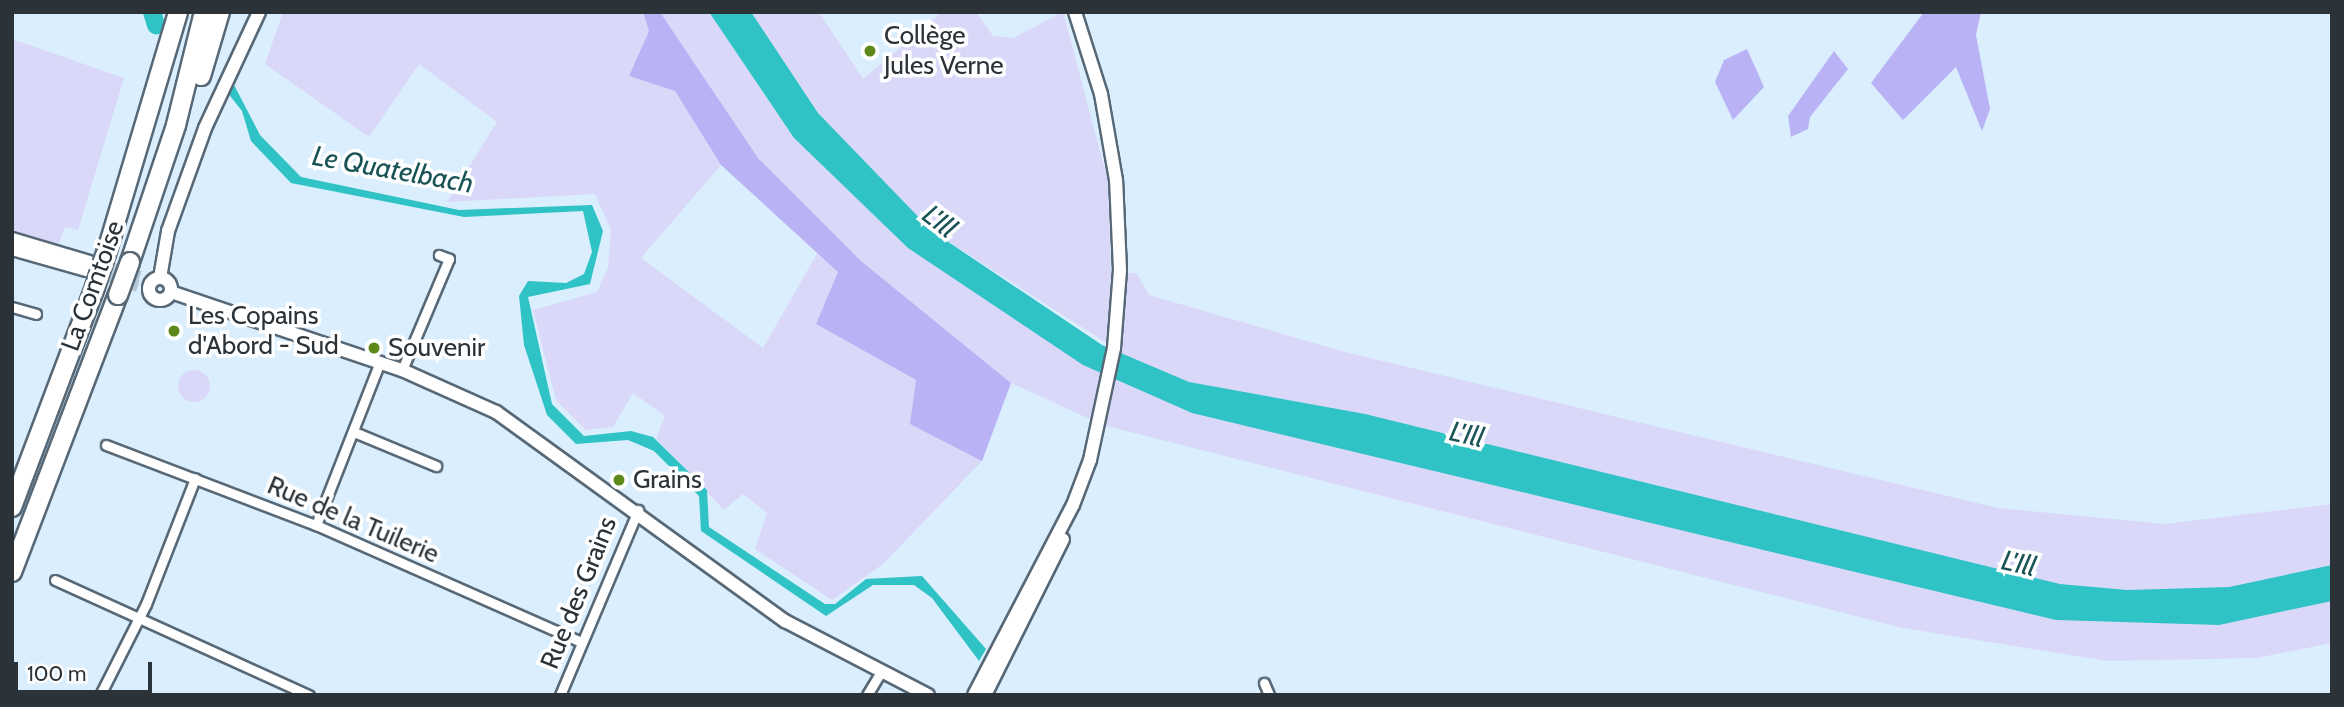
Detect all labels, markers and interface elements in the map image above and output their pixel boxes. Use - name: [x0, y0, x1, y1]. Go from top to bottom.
- place label: Collège Jules Verne: [884, 20, 1004, 82]
- marker: Collège Jules Verne: [862, 43, 878, 59]
- water label: Le Quatelbach: [310, 138, 476, 200]
- water label: L'Ill: [916, 197, 964, 245]
- street label: La Comtoise: [55, 217, 131, 355]
- place label: Les Copains d'Abord - Sud: [188, 300, 339, 362]
- marker: Les Copains d'Abord - Sud: [166, 323, 182, 339]
- place label: Souvenir: [388, 332, 485, 364]
- marker: Souvenir: [366, 340, 382, 356]
- water label: L'Ill: [1446, 414, 1488, 454]
- place label: Grains: [633, 464, 702, 496]
- street label: Rue de la Tuilerie: [263, 470, 443, 570]
- marker: Grains: [611, 472, 627, 488]
- street label: Rue des Grains: [534, 512, 624, 674]
- water label: L'Ill: [1998, 543, 2040, 583]
- scale bar: [18, 648, 156, 692]
- text: 100 m: [27, 661, 86, 686]

